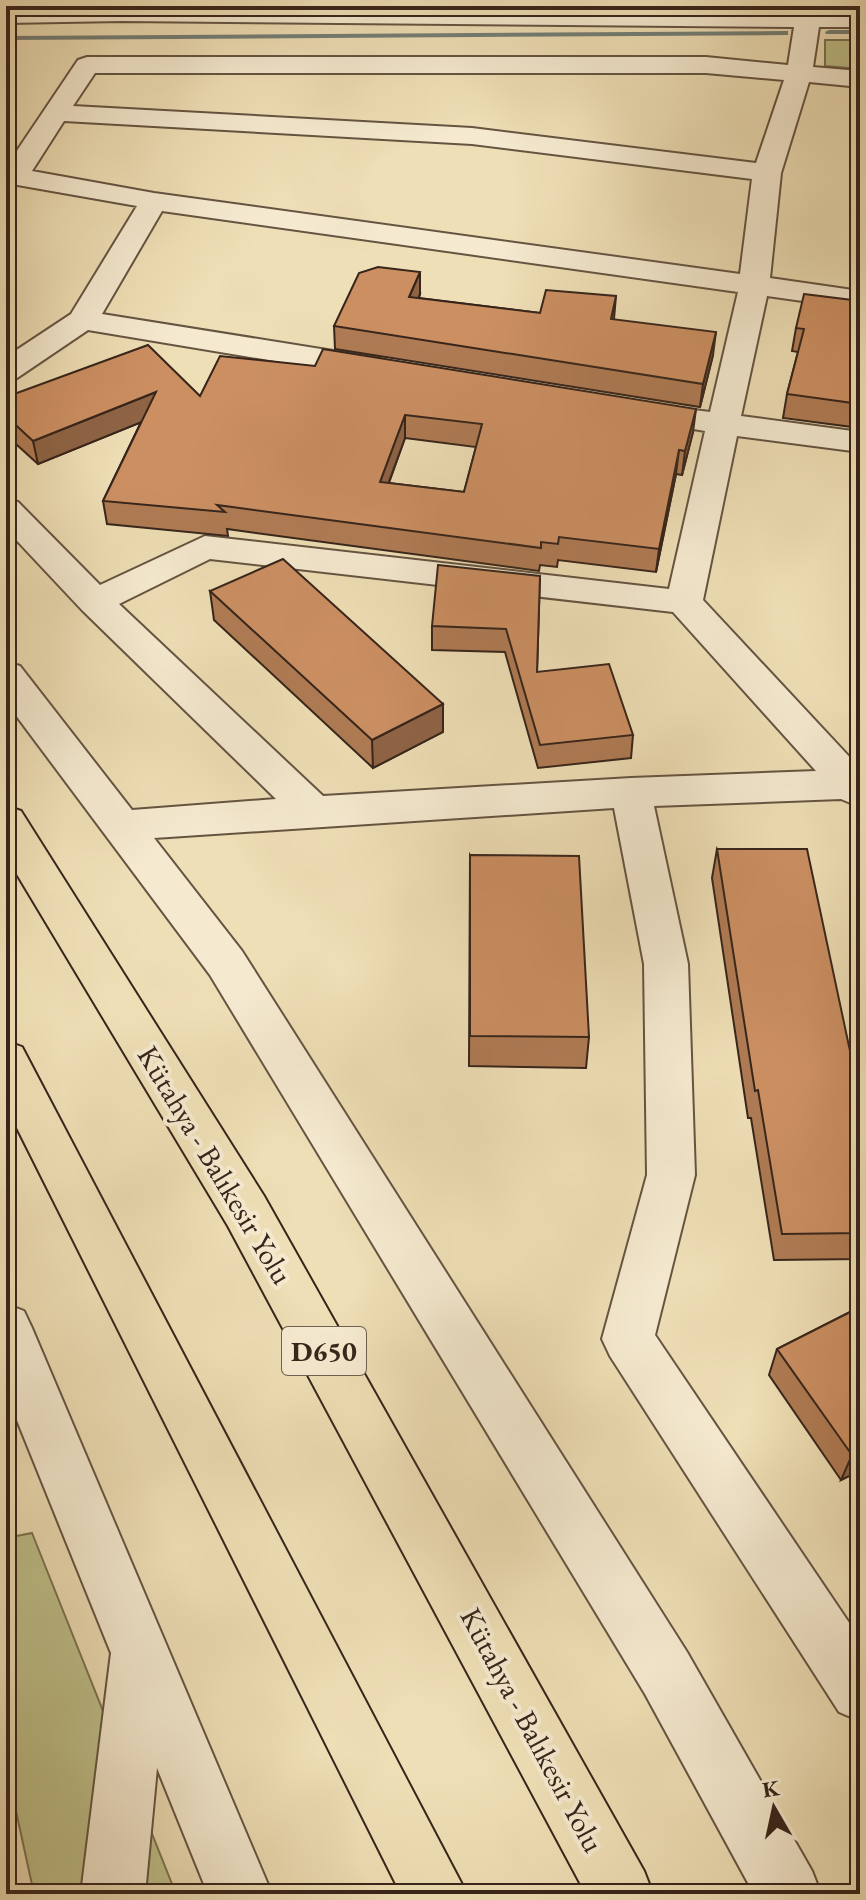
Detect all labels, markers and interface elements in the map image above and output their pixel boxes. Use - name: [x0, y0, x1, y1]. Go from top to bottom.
- street label: Kütahya - Balıkesir Yolu: [129, 1038, 302, 1291]
- road number: D650: [282, 1327, 366, 1375]
- street label: Kütahya - Balıkesir Yolu: [451, 1601, 613, 1859]
- north arrow: [734, 1768, 814, 1848]
- text: K: [760, 1773, 782, 1804]

